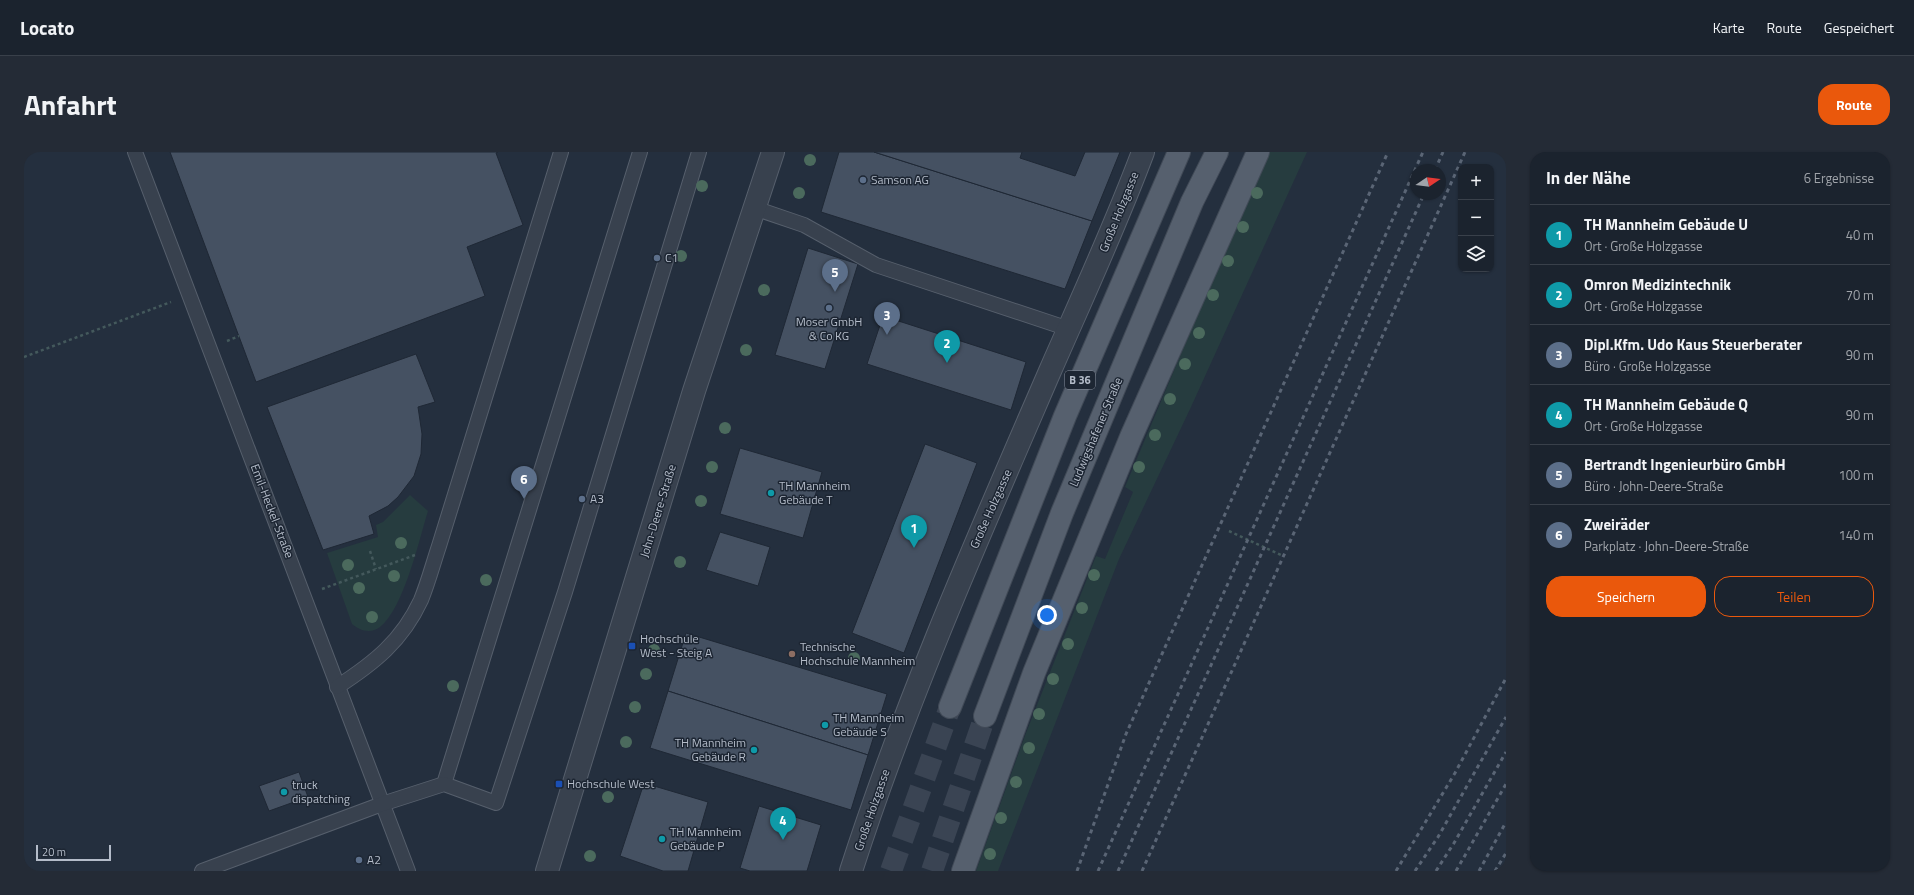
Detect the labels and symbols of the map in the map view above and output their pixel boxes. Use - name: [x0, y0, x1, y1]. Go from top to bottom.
- north arrow: [1410, 164, 1446, 200]
- street label: Große Holzgasse: [1094, 169, 1143, 255]
- place label: Samson AG: [871, 170, 929, 189]
- marker: Samson AG: [858, 175, 868, 185]
- place label: C1: [665, 248, 678, 267]
- marker: C1: [652, 253, 662, 263]
- pin: 5: [822, 259, 848, 292]
- pin: 3: [874, 302, 900, 335]
- marker: Moser GmbH & Co KG: [824, 303, 834, 313]
- place label: Moser GmbH & Co KG: [796, 312, 862, 345]
- pin: 2: [934, 330, 960, 363]
- road number: B 36: [1065, 371, 1095, 389]
- street label: Ludwigshafener Straße: [1064, 374, 1127, 490]
- street label: Emil-Heckel-Straße: [246, 461, 299, 561]
- street label: John-Deere-Straße: [634, 462, 681, 560]
- pin: 6: [511, 466, 537, 499]
- street label: Große Holzgasse: [965, 466, 1017, 552]
- place label: TH Mannheim Gebäude T: [779, 476, 850, 509]
- marker: TH Mannheim Gebäude T: [766, 488, 776, 498]
- place label: A3: [590, 489, 604, 508]
- marker: A3: [577, 494, 587, 504]
- pin: 1: [901, 515, 927, 548]
- your location: [1037, 605, 1057, 625]
- place label: Hochschule West - Steig A: [640, 629, 712, 662]
- place label: Technische Hochschule Mannheim: [800, 637, 915, 670]
- marker: Hochschule West - Steig A: [627, 641, 637, 651]
- marker: Technische Hochschule Mannheim: [787, 649, 797, 659]
- place label: TH Mannheim Gebäude S: [833, 708, 904, 741]
- marker: TH Mannheim Gebäude S: [820, 720, 830, 730]
- place label: TH Mannheim Gebäude R: [675, 733, 746, 766]
- marker: TH Mannheim Gebäude R: [749, 745, 759, 755]
- street label: Große Holzgasse: [849, 766, 894, 853]
- place label: Hochschule West: [567, 774, 655, 793]
- place label: truck dispatching: [292, 775, 350, 808]
- marker: Hochschule West: [554, 779, 564, 789]
- marker: truck dispatching: [279, 787, 289, 797]
- pin: 4: [770, 807, 796, 840]
- place label: TH Mannheim Gebäude P: [670, 822, 741, 855]
- marker: TH Mannheim Gebäude P: [657, 834, 667, 844]
- scale bar: [36, 843, 111, 862]
- place label: A2: [367, 850, 381, 869]
- marker: A2: [354, 855, 364, 865]

